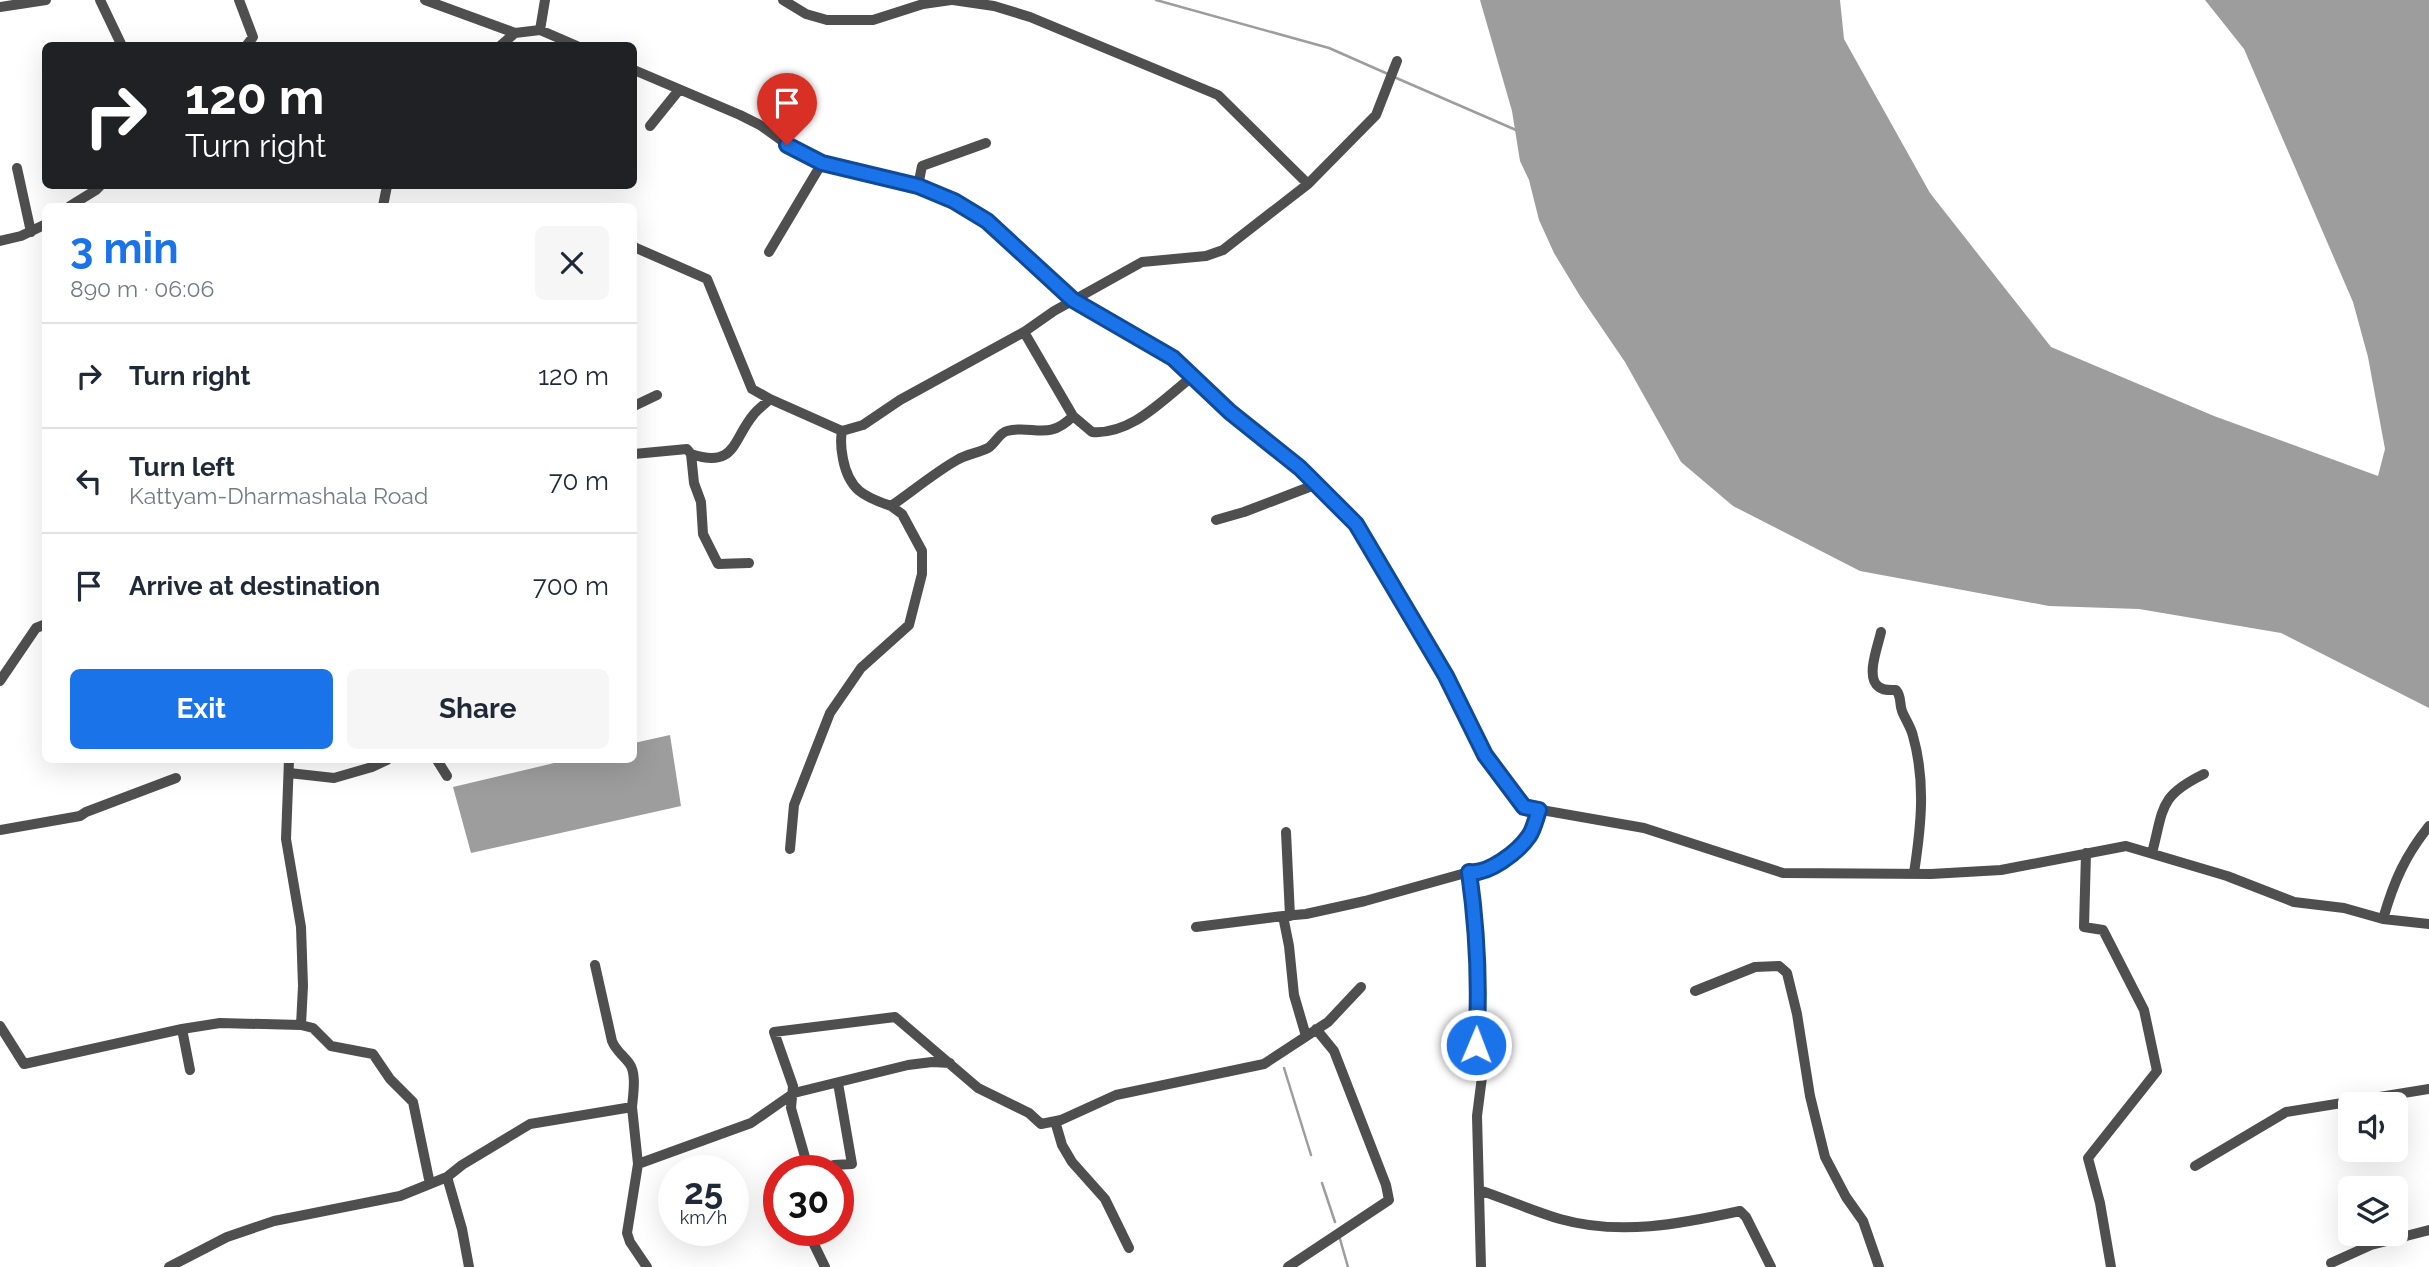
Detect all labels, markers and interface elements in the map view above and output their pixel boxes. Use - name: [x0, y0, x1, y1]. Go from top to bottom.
- text: 120 m: [185, 68, 324, 125]
- icon: right: [70, 70, 161, 161]
- pin: [757, 73, 817, 145]
- icon: arrive: [768, 84, 806, 122]
- text: Turn right: [185, 127, 326, 164]
- text: 3 min: [70, 224, 179, 273]
- button: close: [535, 226, 609, 300]
- text: 890 m · 06:06: [70, 275, 215, 302]
- icon: right: [70, 357, 108, 395]
- text: Turn right: [129, 361, 250, 391]
- text: 120 m: [538, 361, 609, 391]
- text: Turn left: [129, 452, 235, 482]
- icon: left: [70, 462, 108, 500]
- text: 70 m: [549, 466, 609, 496]
- text: Kattyam-Dharmashala Road: [129, 482, 428, 509]
- icon: arrive: [70, 567, 108, 605]
- text: Arrive at destination: [129, 571, 380, 601]
- text: 700 m: [533, 571, 609, 601]
- button: Exit: [70, 669, 333, 749]
- button: Share: [347, 669, 609, 749]
- position arrow: [1439, 1008, 1513, 1082]
- map controls: [2338, 1092, 2408, 1246]
- button: sound: [2338, 1092, 2408, 1162]
- speed limit sign: 30: [763, 1155, 854, 1246]
- text: 25: [684, 1171, 723, 1212]
- button: layers: [2338, 1176, 2408, 1246]
- text: km/h: [680, 1207, 727, 1228]

